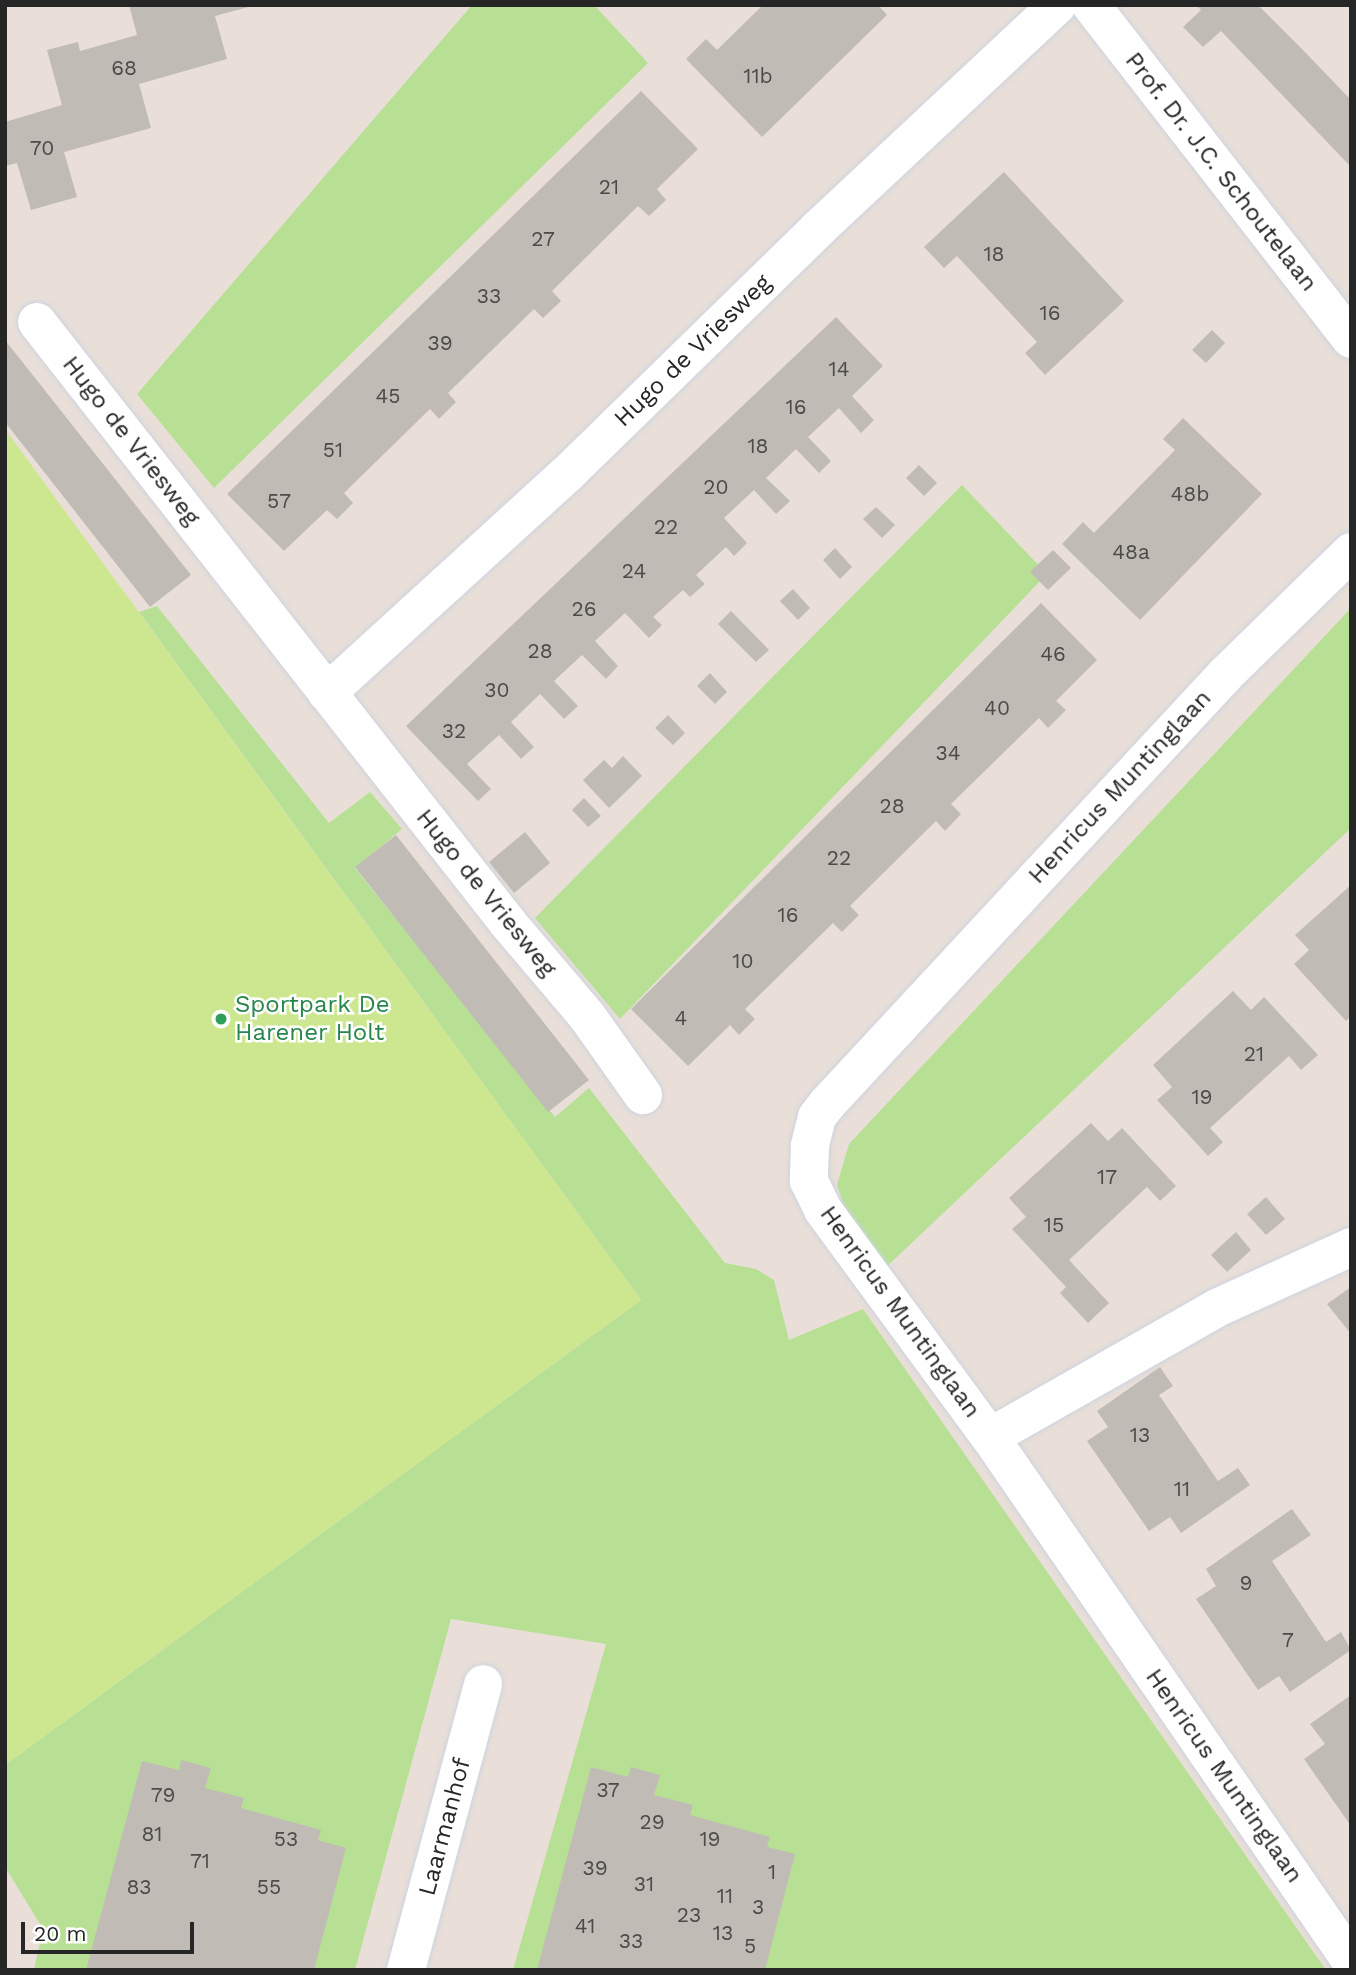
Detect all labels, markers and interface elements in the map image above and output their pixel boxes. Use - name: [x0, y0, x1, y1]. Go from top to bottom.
- street label: Prof. Dr. J.C. Schoutelaan: [1119, 47, 1323, 297]
- house number: 68: [111, 55, 137, 81]
- house number: 11b: [743, 63, 773, 89]
- house number: 70: [30, 135, 54, 161]
- house number: 21: [599, 174, 619, 200]
- house number: 27: [531, 226, 555, 252]
- house number: 18: [983, 241, 1005, 267]
- street label: Hugo de Vriesweg: [608, 269, 778, 433]
- house number: 33: [477, 283, 501, 309]
- house number: 16: [1040, 300, 1060, 326]
- house number: 39: [427, 330, 453, 356]
- street label: Hugo de Vriesweg: [56, 350, 206, 532]
- house number: 14: [828, 356, 850, 382]
- house number: 45: [375, 383, 401, 409]
- house number: 16: [786, 394, 806, 420]
- house number: 18: [747, 433, 769, 459]
- house number: 51: [323, 437, 343, 463]
- house number: 20: [703, 474, 729, 500]
- house number: 48b: [1171, 481, 1209, 507]
- house number: 57: [267, 488, 291, 514]
- house number: 22: [654, 514, 678, 540]
- house number: 48a: [1112, 539, 1150, 565]
- house number: 24: [622, 558, 646, 584]
- house number: 26: [571, 596, 597, 622]
- house number: 28: [527, 638, 553, 664]
- house number: 46: [1040, 641, 1066, 667]
- house number: 30: [484, 677, 510, 703]
- street label: Henricus Muntinglaan: [1023, 684, 1217, 890]
- house number: 40: [984, 695, 1010, 721]
- house number: 32: [442, 718, 466, 744]
- house number: 34: [935, 740, 961, 766]
- house number: 28: [879, 793, 905, 819]
- street label: Hugo de Vriesweg: [409, 803, 563, 983]
- house number: 22: [827, 845, 851, 871]
- house number: 16: [778, 902, 798, 928]
- house number: 10: [732, 948, 754, 974]
- place label: Sportpark De Harener Holt: [235, 991, 390, 1047]
- house number: 4: [675, 1005, 687, 1031]
- marker: Sportpark De Harener Holt: [213, 1011, 229, 1027]
- house number: 21: [1244, 1041, 1264, 1067]
- house number: 19: [1191, 1084, 1213, 1110]
- house number: 17: [1097, 1164, 1117, 1190]
- street label: Henricus Muntinglaan: [814, 1201, 986, 1423]
- house number: 15: [1044, 1212, 1064, 1238]
- house number: 13: [1130, 1422, 1150, 1448]
- house number: 11: [1174, 1476, 1190, 1502]
- house number: 9: [1240, 1570, 1252, 1596]
- house number: 7: [1282, 1627, 1294, 1653]
- street label: Henricus Muntinglaan: [1139, 1663, 1309, 1889]
- street label: Laarmanhof: [413, 1755, 477, 1899]
- house number: 37: [596, 1777, 620, 1803]
- house number: 79: [151, 1782, 175, 1808]
- house number: 29: [639, 1809, 665, 1835]
- house number: 81: [141, 1821, 163, 1847]
- house number: 53: [274, 1826, 298, 1852]
- house number: 19: [699, 1826, 721, 1852]
- house number: 71: [190, 1848, 210, 1874]
- house number: 39: [582, 1855, 608, 1881]
- house number: 1: [768, 1859, 776, 1885]
- house number: 31: [634, 1871, 654, 1897]
- house number: 83: [127, 1874, 151, 1900]
- house number: 55: [257, 1874, 281, 1900]
- house number: 11: [717, 1883, 733, 1909]
- house number: 3: [752, 1894, 764, 1920]
- house number: 23: [677, 1902, 701, 1928]
- scale bar: [24, 1909, 198, 1953]
- house number: 41: [575, 1913, 595, 1939]
- house number: 13: [713, 1920, 733, 1946]
- text: 20 m: [34, 1921, 86, 1946]
- house number: 33: [619, 1928, 643, 1954]
- house number: 5: [744, 1933, 756, 1959]

